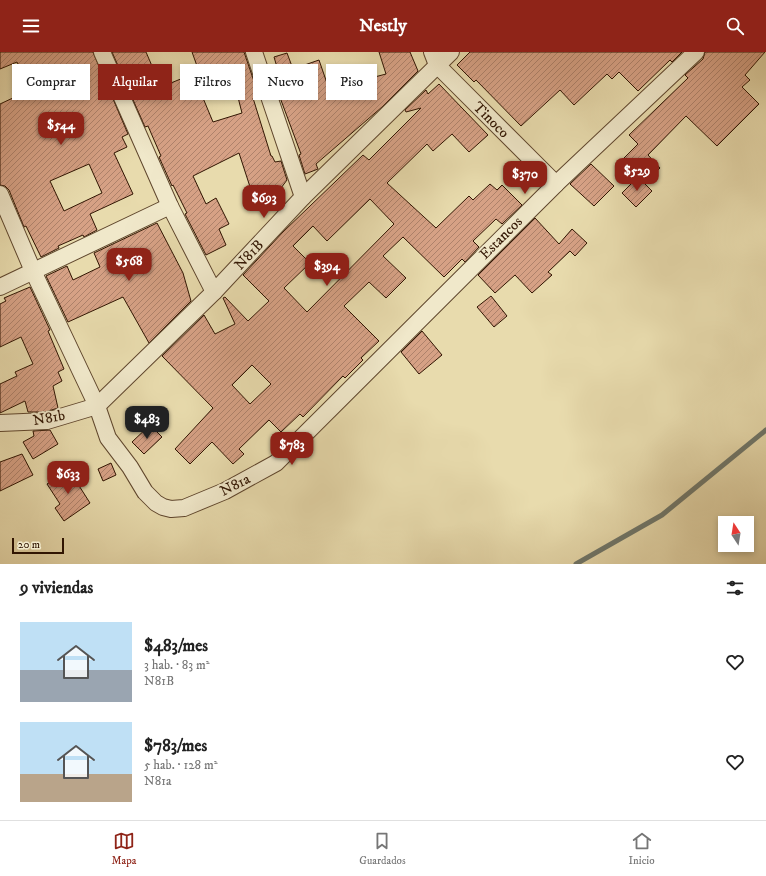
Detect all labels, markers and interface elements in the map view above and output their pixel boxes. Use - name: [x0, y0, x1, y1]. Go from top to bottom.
- icon: menu: [20, 15, 42, 37]
- text: Nestly: [359, 15, 407, 37]
- icon: search: [724, 15, 746, 37]
- chip: Comprar: [12, 64, 90, 100]
- chip: Alquilar: [98, 64, 172, 100]
- chip: Filtros: [180, 64, 245, 100]
- chip: Nuevo: [253, 64, 318, 100]
- chip: Piso: [326, 64, 377, 100]
- street label: Tinoco: [469, 98, 513, 142]
- pin: $544: [37, 112, 85, 146]
- text: $544: [47, 117, 75, 133]
- pin: $529: [613, 158, 661, 192]
- pin: $370: [501, 161, 549, 195]
- text: $529: [624, 163, 650, 179]
- text: $370: [512, 166, 538, 182]
- pin: $693: [240, 185, 288, 219]
- text: $693: [251, 190, 277, 206]
- street label: Estancos: [475, 212, 527, 264]
- street label: N81B: [230, 236, 268, 274]
- pin: $568: [105, 248, 153, 282]
- text: $568: [116, 253, 142, 269]
- pin: $394: [303, 253, 351, 287]
- text: $394: [314, 258, 340, 274]
- street label: N81b: [31, 406, 67, 430]
- pin: $483: [123, 406, 171, 440]
- text: $483: [134, 411, 160, 427]
- pin: $783: [268, 432, 316, 466]
- text: $783: [279, 437, 305, 453]
- pin: $633: [44, 461, 92, 495]
- text: $633: [56, 466, 80, 482]
- street label: N81a: [217, 469, 254, 501]
- north arrow: [718, 516, 754, 552]
- map controls: [718, 516, 754, 552]
- scale bar: [12, 536, 64, 555]
- text: 20 m: [18, 538, 40, 552]
- text: 9 viviendas: [20, 577, 93, 599]
- icon: filters: [724, 577, 746, 599]
- text: $483/mes: [144, 635, 208, 657]
- icon: home: [52, 638, 100, 686]
- icon: heart: [724, 651, 746, 673]
- text: 3 hab. · 83 m²: [144, 657, 210, 673]
- text: N81B: [144, 673, 174, 689]
- text: $783/mes: [144, 735, 207, 757]
- icon: home: [52, 738, 100, 786]
- icon: heart: [724, 751, 746, 773]
- text: 5 hab. · 128 m²: [144, 757, 218, 773]
- text: N81a: [144, 773, 171, 789]
- tab: Mapa: [111, 830, 136, 868]
- tab: Guardados: [359, 830, 406, 868]
- tab: Inicio: [629, 830, 655, 868]

